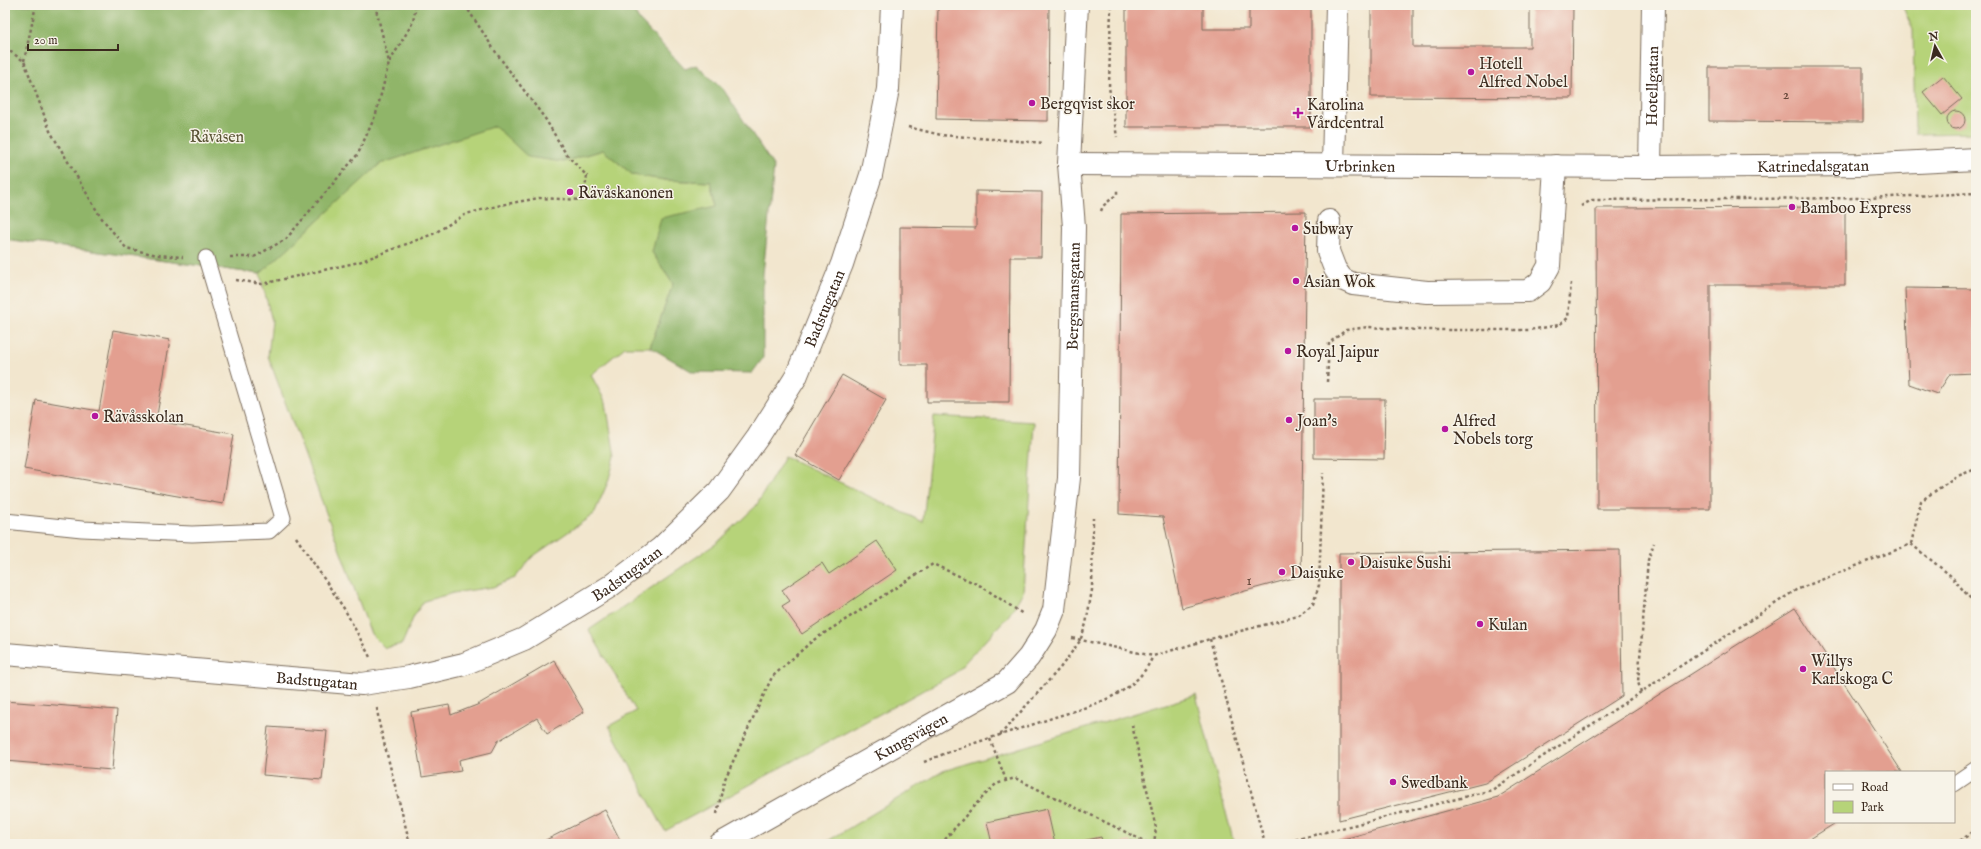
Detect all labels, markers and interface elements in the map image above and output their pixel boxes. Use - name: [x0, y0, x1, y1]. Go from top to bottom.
- scale bar: [28, 26, 118, 52]
- north arrow: [1915, 26, 1955, 66]
- text: N: [1927, 29, 1940, 45]
- text: 20 m: [34, 33, 57, 48]
- street label: Hotellgatan: [1643, 45, 1664, 126]
- place label: Hotell Alfred Nobel: [1478, 55, 1568, 93]
- marker: Hotell Alfred Nobel: [1466, 67, 1476, 77]
- house number: 2: [1783, 86, 1790, 104]
- place label: Bergqvist skor: [1040, 95, 1135, 115]
- place label: Karolina Vårdcentral: [1306, 96, 1384, 134]
- marker: Bergqvist skor: [1027, 98, 1037, 108]
- marker: Karolina Vårdcentral: [1292, 107, 1304, 119]
- park label: Rävåsen: [190, 128, 245, 148]
- street label: Katrinedalsgatan: [1757, 156, 1870, 178]
- street label: Urbrinken: [1325, 157, 1396, 178]
- place label: Rävåskanonen: [578, 184, 674, 204]
- marker: Rävåskanonen: [565, 187, 575, 197]
- place label: Bamboo Express: [1800, 199, 1911, 219]
- marker: Bamboo Express: [1787, 202, 1797, 212]
- place label: Subway: [1303, 220, 1353, 240]
- marker: Subway: [1290, 223, 1300, 233]
- street label: Bergsmansgatan: [1064, 242, 1086, 350]
- street label: Badstugatan: [801, 267, 851, 351]
- place label: Asian Wok: [1303, 273, 1376, 293]
- marker: Asian Wok: [1291, 276, 1301, 286]
- place label: Royal Jaipur: [1296, 343, 1379, 363]
- marker: Royal Jaipur: [1283, 346, 1293, 356]
- place label: Rävåsskolan: [103, 408, 184, 428]
- marker: Rävåsskolan: [90, 411, 100, 421]
- place label: Joan's: [1295, 412, 1337, 432]
- place label: Alfred Nobels torg: [1452, 412, 1533, 450]
- marker: Joan's: [1284, 415, 1294, 425]
- marker: Alfred Nobels torg: [1440, 424, 1450, 434]
- street label: Badstugatan: [589, 542, 667, 607]
- place label: Daisuke Sushi: [1359, 554, 1451, 574]
- marker: Daisuke Sushi: [1346, 557, 1356, 567]
- place label: Daisuke: [1290, 564, 1344, 584]
- marker: Daisuke: [1277, 567, 1287, 577]
- house number: 1: [1246, 572, 1252, 590]
- place label: Kulan: [1488, 616, 1528, 636]
- marker: Kulan: [1475, 619, 1485, 629]
- place label: Willys Karlskoga C: [1811, 652, 1893, 690]
- marker: Willys Karlskoga C: [1798, 664, 1808, 674]
- street label: Badstugatan: [275, 669, 359, 696]
- street label: Kungsvägen: [871, 709, 952, 767]
- legend: [1825, 771, 1955, 823]
- place label: Swedbank: [1401, 774, 1468, 794]
- marker: Swedbank: [1388, 777, 1398, 787]
- text: Road: [1861, 780, 1889, 795]
- text: Park: [1861, 800, 1884, 815]

